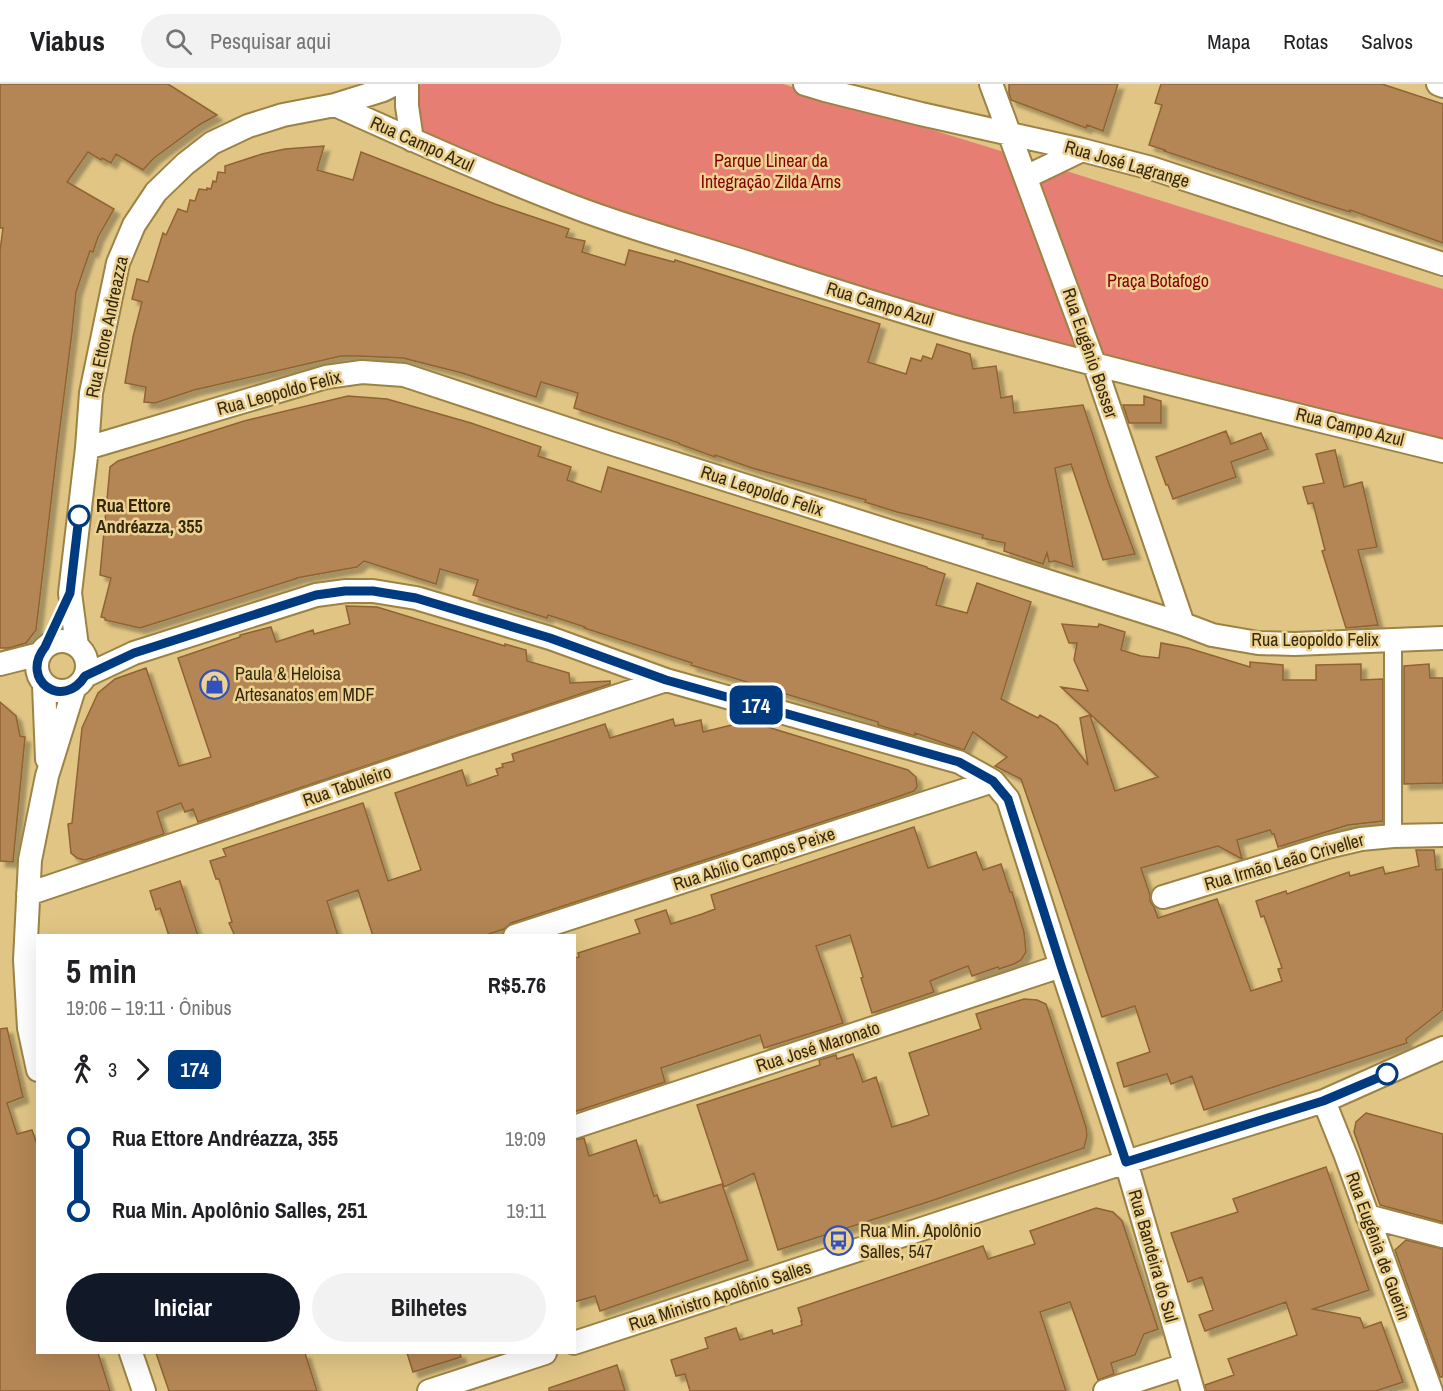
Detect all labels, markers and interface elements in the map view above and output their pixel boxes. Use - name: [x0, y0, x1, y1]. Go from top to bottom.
- search box: [141, 14, 561, 68]
- text: Viabus: [30, 22, 105, 60]
- icon: search: [162, 25, 195, 58]
- text: Pesquisar aqui: [210, 26, 331, 56]
- text: Mapa: [1207, 27, 1250, 56]
- text: Rotas: [1283, 27, 1328, 56]
- text: Salvos: [1361, 27, 1413, 56]
- street label: Rua Campo Azul: [367, 110, 478, 177]
- street label: Rua José Lagrange: [1062, 134, 1193, 193]
- park label: Parque Linear da Integração Zilda Arns: [701, 148, 841, 194]
- street label: Rua Ettore Andreazza: [79, 254, 134, 400]
- park label: Praça Botafogo: [1107, 268, 1209, 293]
- street label: Rua Campo Azul: [824, 275, 937, 332]
- street label: Rua Eugênio Bosser: [1056, 284, 1124, 421]
- street label: Rua Leopoldo Felix: [214, 364, 344, 421]
- street label: Rua Campo Azul: [1293, 401, 1407, 452]
- street label: Rua Leopoldo Felix: [698, 459, 827, 522]
- place label: Rua Ettore Andréazza, 355: [96, 493, 203, 539]
- marker: Rua Ettore Andréazza, 355: [68, 505, 90, 527]
- street label: Rua Leopoldo Felix: [1251, 627, 1379, 652]
- place label: Paula & Heloisa Artesanatos em MDF: [234, 661, 374, 707]
- shop icon: Paula & Heloisa Artesanatos em MDF: [198, 668, 230, 700]
- line badge: 174: [722, 686, 790, 724]
- text: 174: [742, 691, 770, 720]
- street label: Rua Tabuleiro: [299, 759, 394, 812]
- street label: Rua Abílio Campos Peixe: [670, 821, 838, 897]
- street label: Rua Irmão Leão Criveller: [1201, 827, 1367, 896]
- text: 5 min: [66, 949, 137, 993]
- text: R$5.76: [488, 970, 546, 1000]
- text: 19:06 – 19:11 · Ônibus: [66, 994, 232, 1021]
- street label: Rua José Maronato: [753, 1015, 883, 1078]
- icon: walk: [66, 1053, 99, 1086]
- icon: forward: [126, 1053, 159, 1086]
- text: 174: [180, 1055, 209, 1084]
- text: 3: [108, 1056, 117, 1083]
- unlabelled marker: [1376, 1063, 1398, 1085]
- text: Rua Ettore Andréazza, 355: [112, 1123, 338, 1153]
- text: 19:09: [505, 1125, 546, 1152]
- street label: Rua Eugênia de Guerin: [1340, 1168, 1417, 1323]
- street label: Rua Bandeira do Sul: [1123, 1187, 1184, 1325]
- text: Rua Min. Apolônio Salles, 251: [112, 1195, 367, 1225]
- text: 19:11: [506, 1197, 546, 1224]
- place label: Rua Min. Apolônio Salles, 547: [860, 1218, 981, 1264]
- bus stop icon: Rua Min. Apolônio Salles, 547: [823, 1225, 855, 1257]
- street label: Rua Ministro Apolônio Salles: [625, 1254, 814, 1337]
- button: Iniciar: [66, 1273, 300, 1342]
- button: Bilhetes: [312, 1273, 546, 1342]

